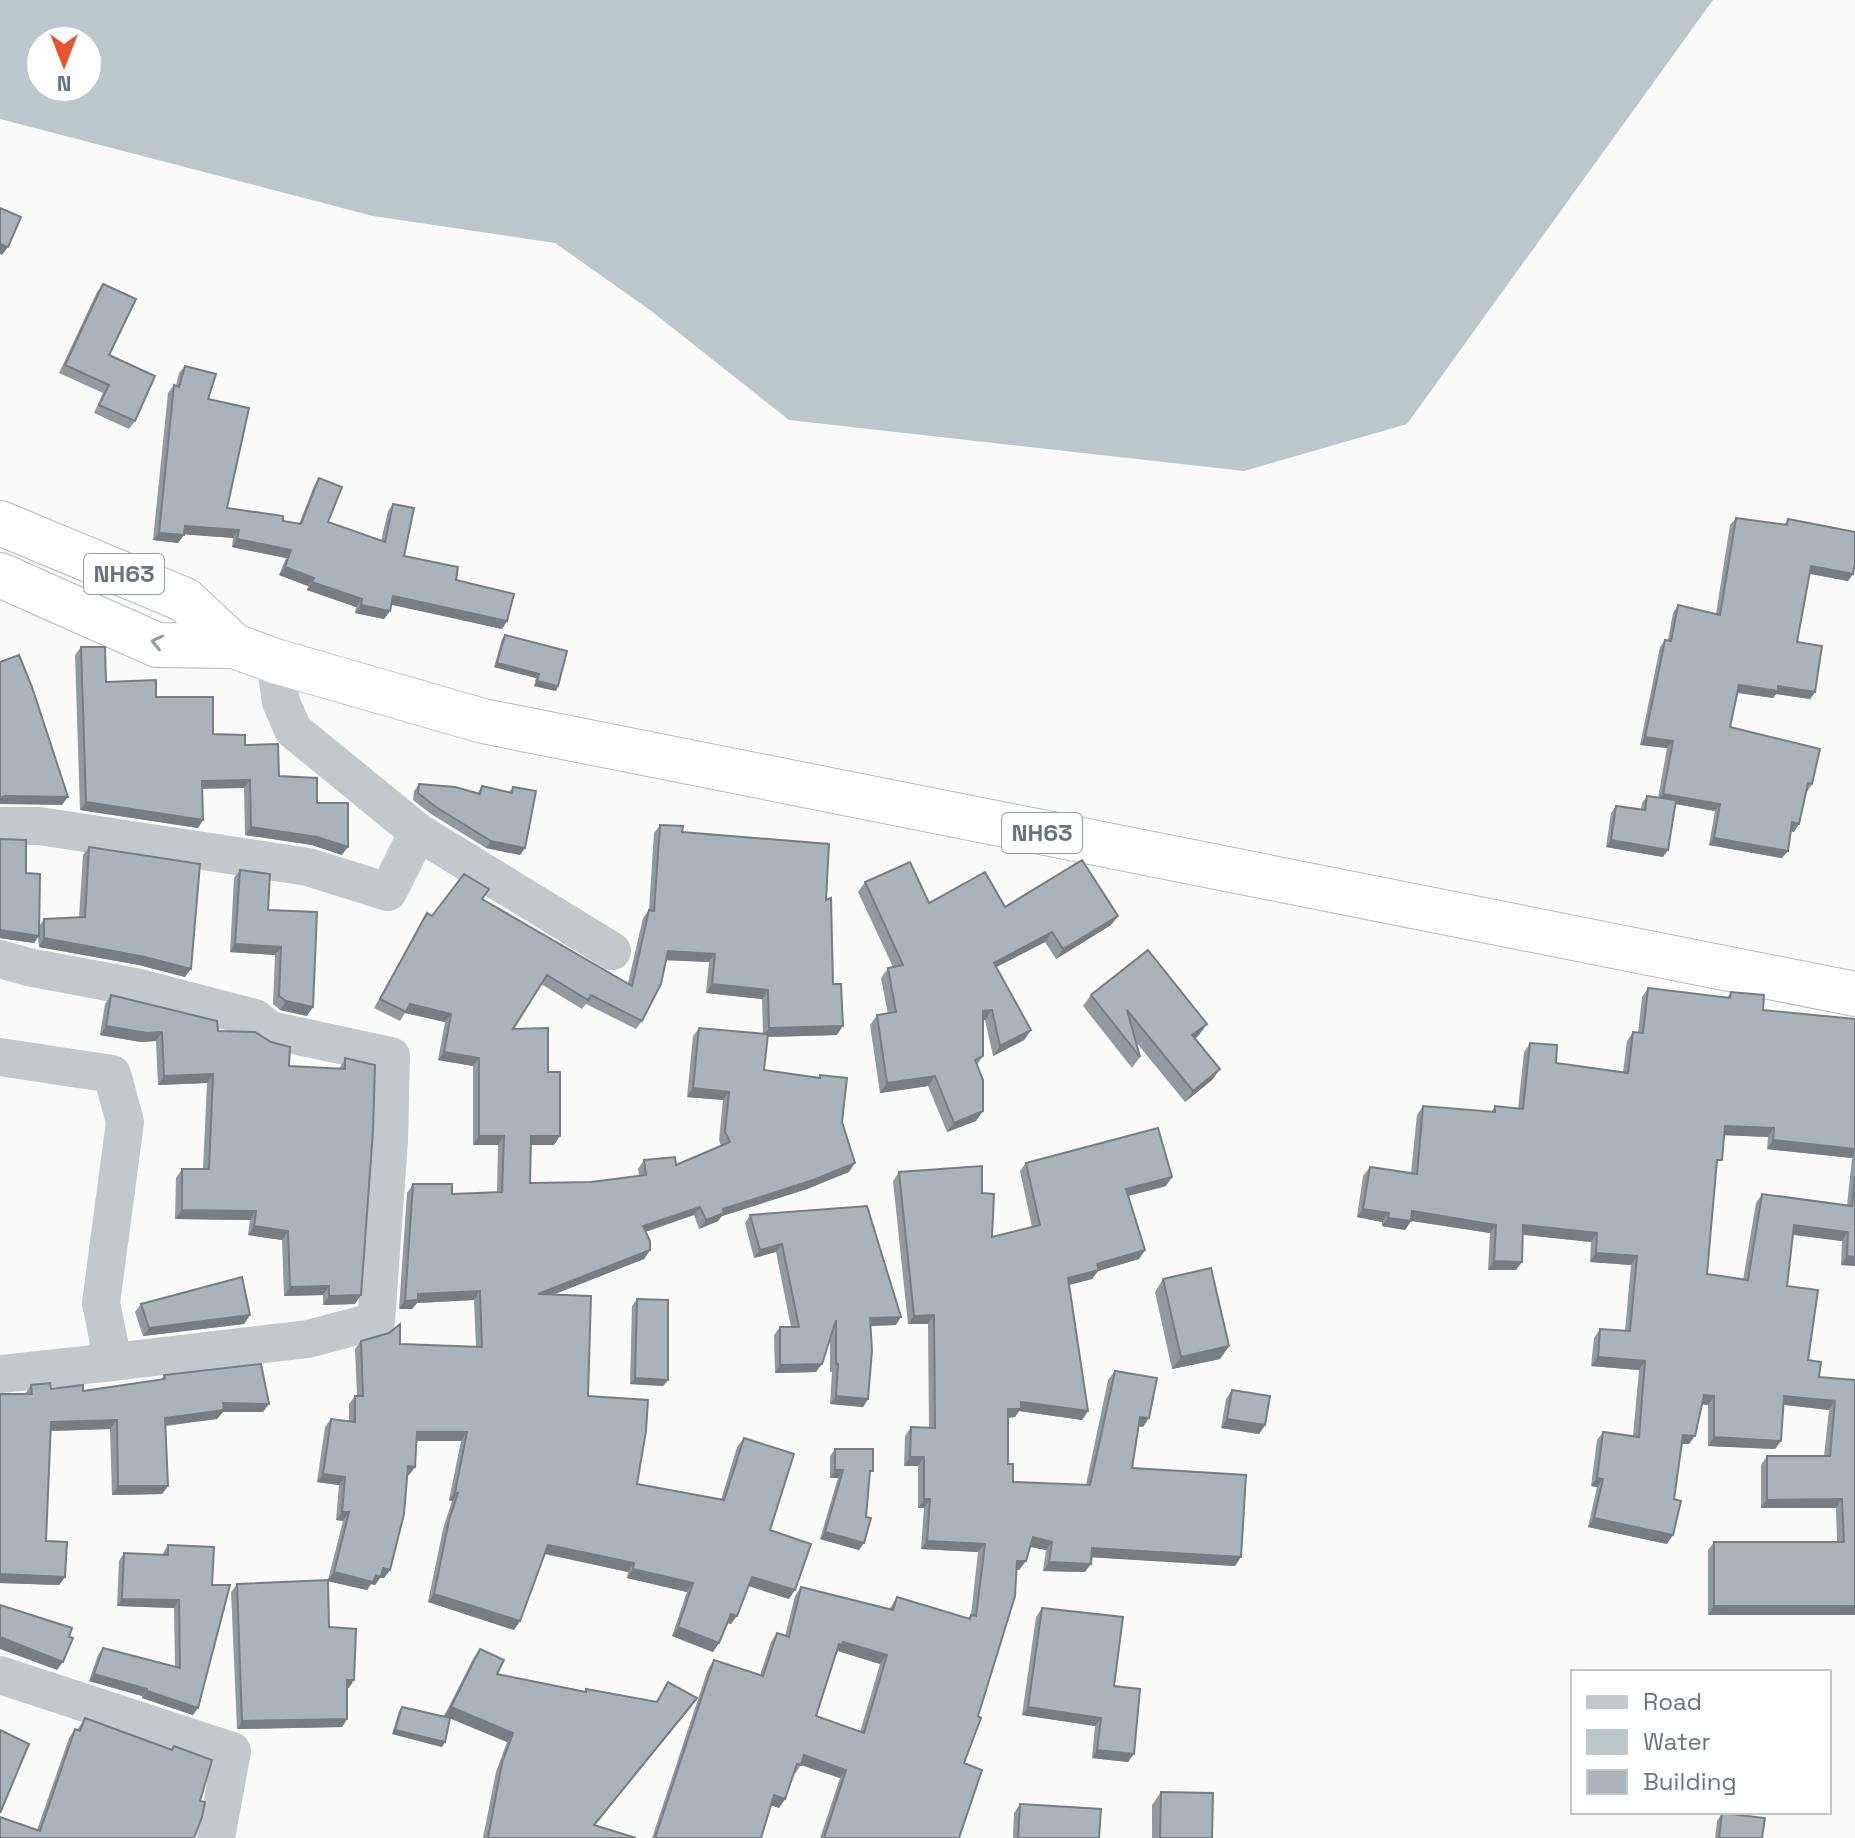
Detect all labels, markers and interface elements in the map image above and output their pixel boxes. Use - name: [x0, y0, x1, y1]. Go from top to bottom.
- north arrow: [24, 24, 104, 104]
- text: N: [57, 70, 71, 98]
- road number: NH63: [84, 554, 164, 594]
- one-way arrow: [151, 634, 164, 651]
- road number: NH63: [1002, 813, 1082, 853]
- legend: [1571, 1670, 1831, 1814]
- text: Road: [1643, 1686, 1702, 1717]
- text: Water: [1643, 1726, 1711, 1757]
- text: Building: [1643, 1766, 1737, 1797]

